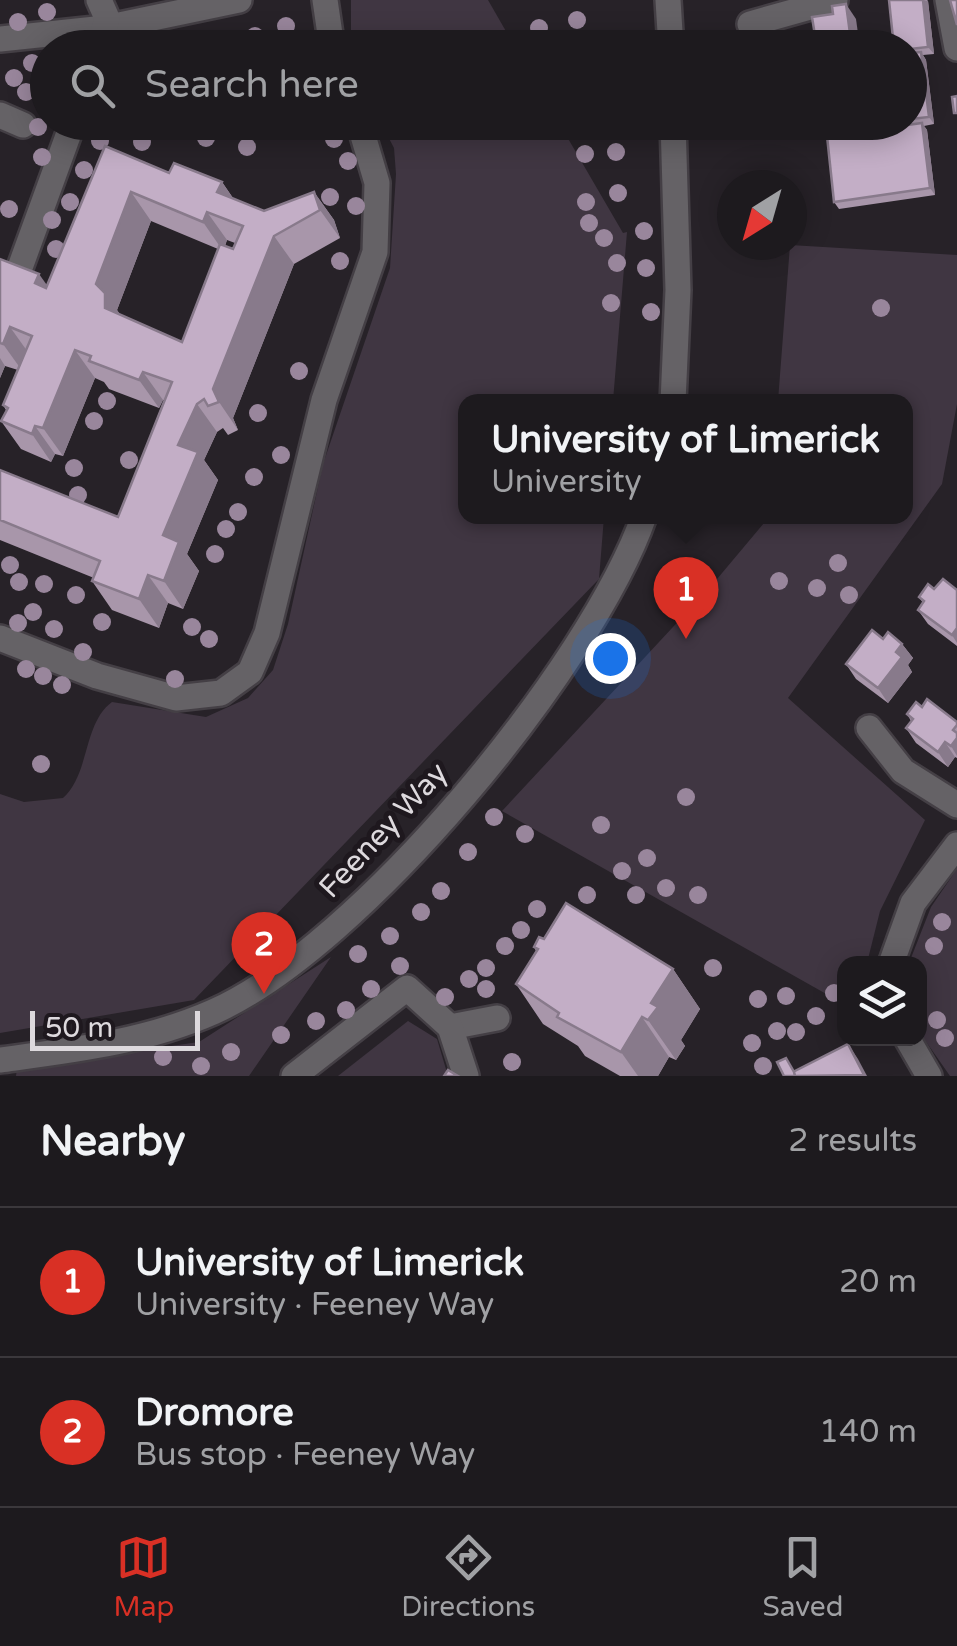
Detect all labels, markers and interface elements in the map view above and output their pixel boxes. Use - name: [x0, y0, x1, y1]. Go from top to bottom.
- search box: [30, 30, 927, 140]
- icon: search: [65, 58, 120, 113]
- text: Search here: [145, 62, 359, 108]
- north arrow: [717, 170, 807, 260]
- popup: [458, 394, 913, 524]
- text: University of Limerick: [491, 417, 880, 463]
- text: University: [491, 463, 642, 501]
- pin: 1: [654, 556, 718, 639]
- your location: [585, 633, 636, 684]
- street label: Feeney Way: [311, 755, 455, 906]
- pin: 2: [232, 912, 296, 994]
- map controls: [837, 956, 927, 1046]
- button: layers: [837, 956, 927, 1046]
- scale bar: [30, 1006, 200, 1050]
- text: 50 m: [45, 1011, 113, 1045]
- text: Nearby: [40, 1116, 185, 1167]
- text: 2 results: [788, 1122, 917, 1160]
- text: University of Limerick: [135, 1240, 524, 1286]
- text: 1: [62, 1263, 83, 1301]
- text: 20 m: [839, 1263, 917, 1301]
- text: University · Feeney Way: [135, 1286, 494, 1324]
- text: Dromore: [135, 1390, 294, 1436]
- text: 2: [62, 1413, 83, 1451]
- text: 140 m: [819, 1413, 917, 1451]
- text: Bus stop · Feeney Way: [135, 1436, 475, 1474]
- tab: Map: [114, 1530, 174, 1624]
- tab: Directions: [401, 1530, 535, 1624]
- tab: Saved: [762, 1530, 843, 1624]

